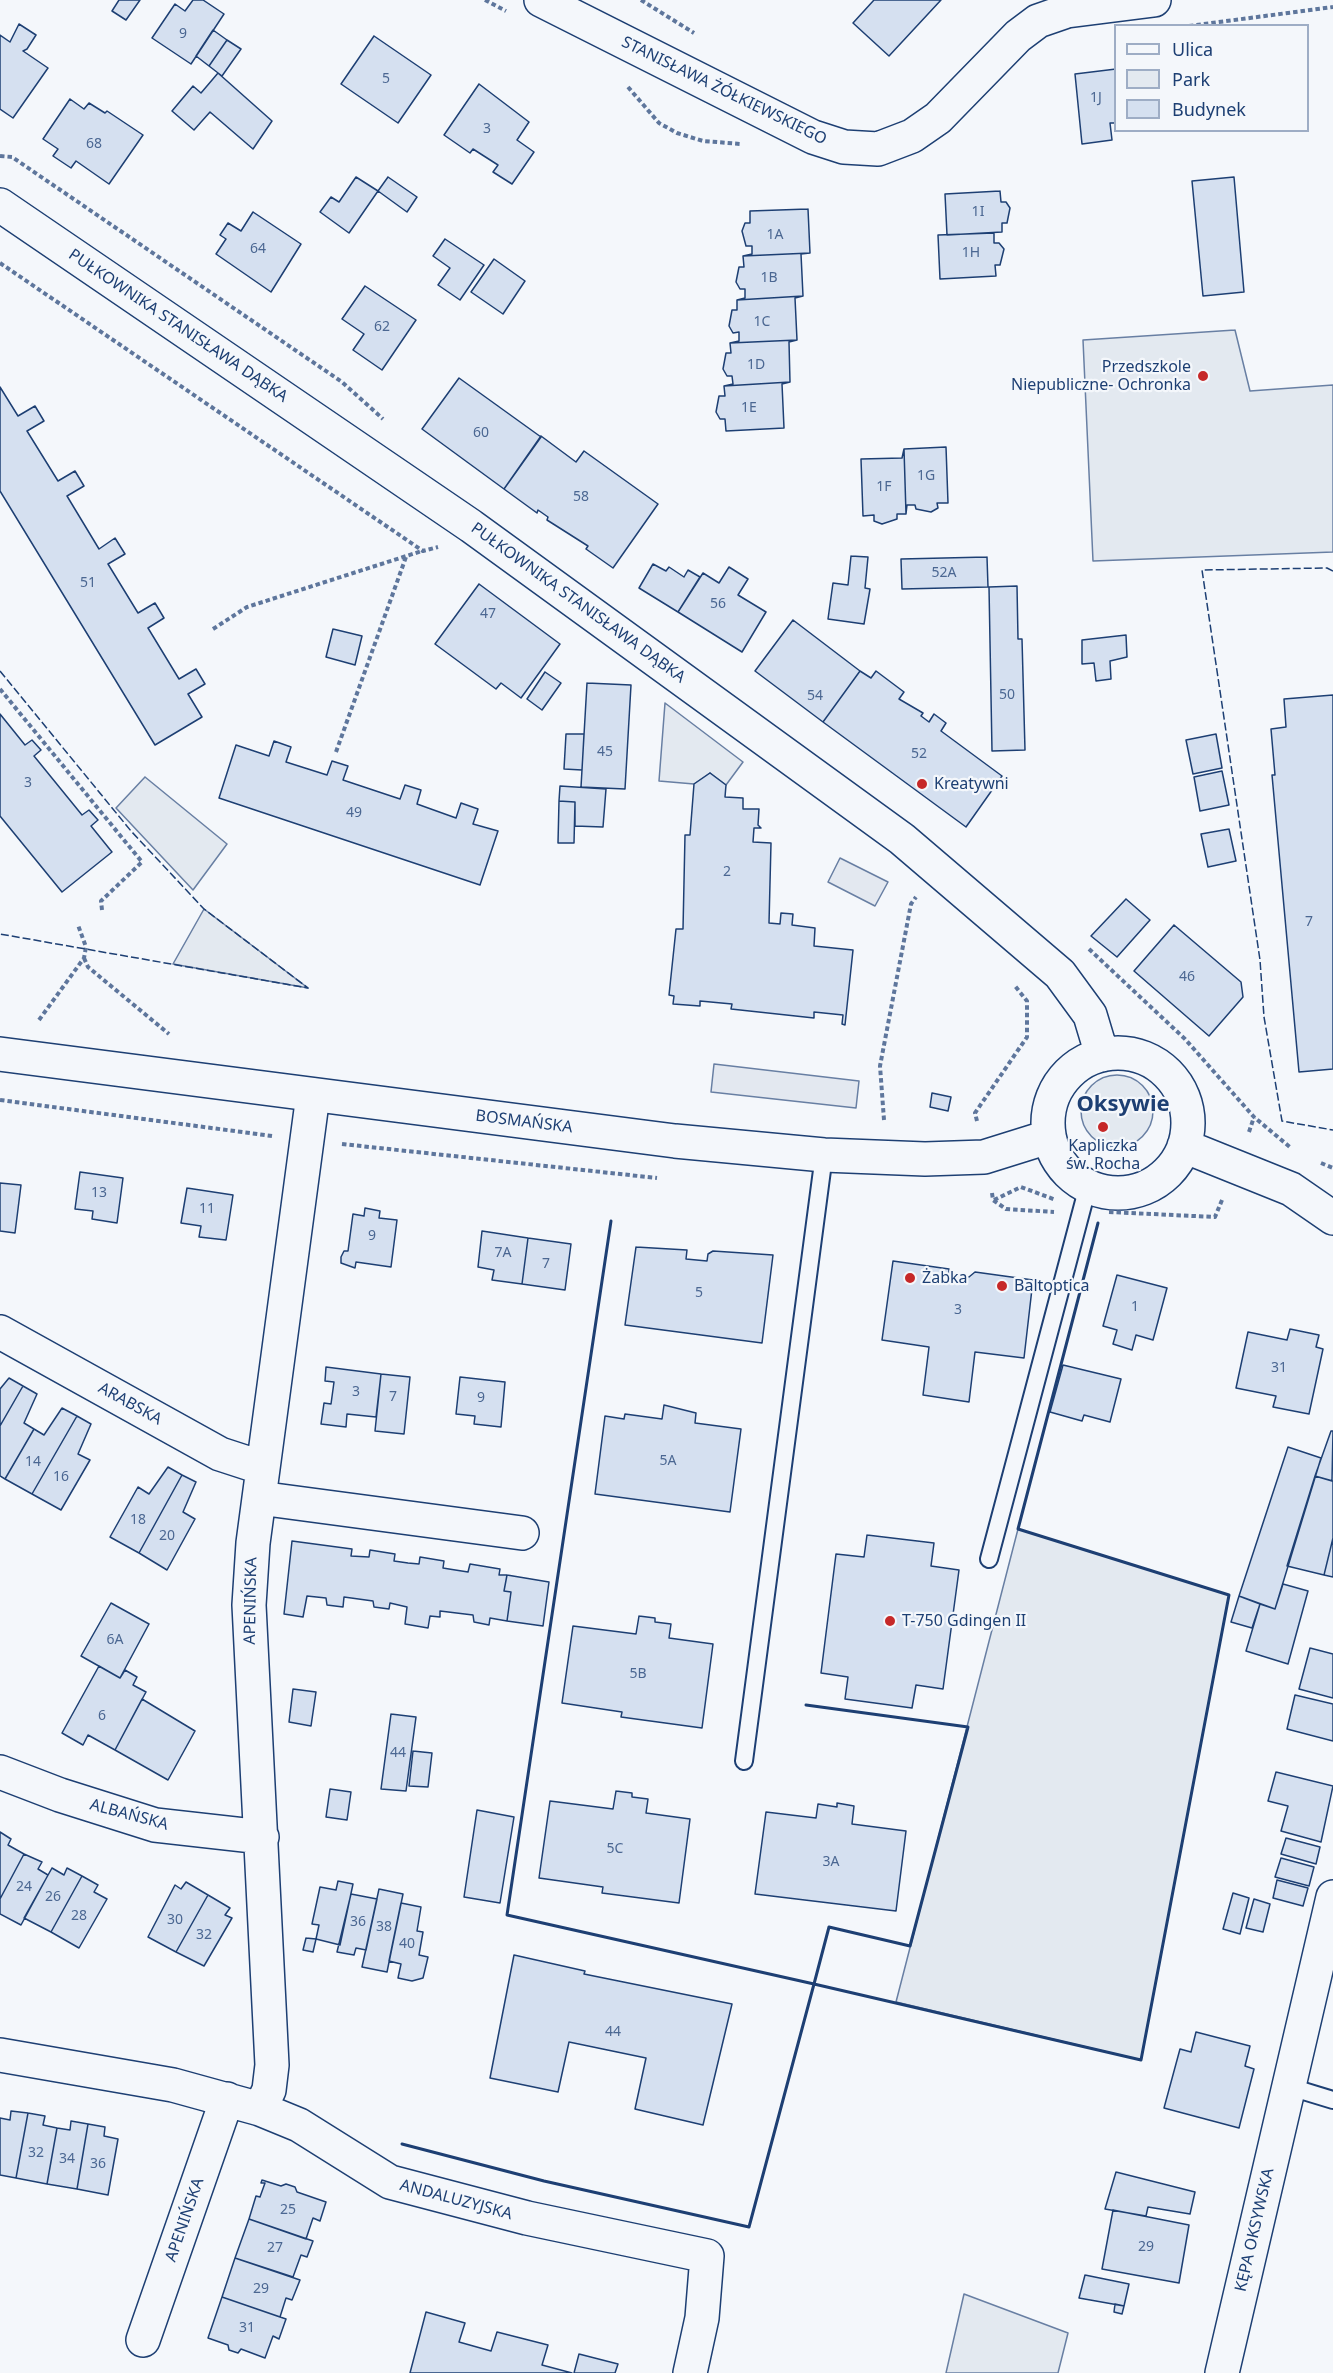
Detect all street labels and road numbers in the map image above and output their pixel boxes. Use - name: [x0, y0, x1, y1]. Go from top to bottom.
- street label: STANISŁAWA ŻÓŁKIEWSKIEGO: [618, 33, 830, 149]
- street label: PUŁKOWNIKA STANISŁAWA DĄBKA: [65, 245, 291, 407]
- street label: PUŁKOWNIKA STANISŁAWA DĄBKA: [467, 519, 689, 687]
- street label: BOSMAŃSKA: [474, 1107, 574, 1137]
- street label: ARABSKA: [95, 1379, 165, 1429]
- street label: APENIŃSKA: [241, 1557, 261, 1645]
- street label: ALBAŃSKA: [88, 1795, 170, 1835]
- street label: KĘPA OKSYWSKA: [1231, 2166, 1279, 2294]
- street label: APENIŃSKA: [162, 2176, 208, 2264]
- street label: ANDALUZYJSKA: [398, 2176, 514, 2224]

